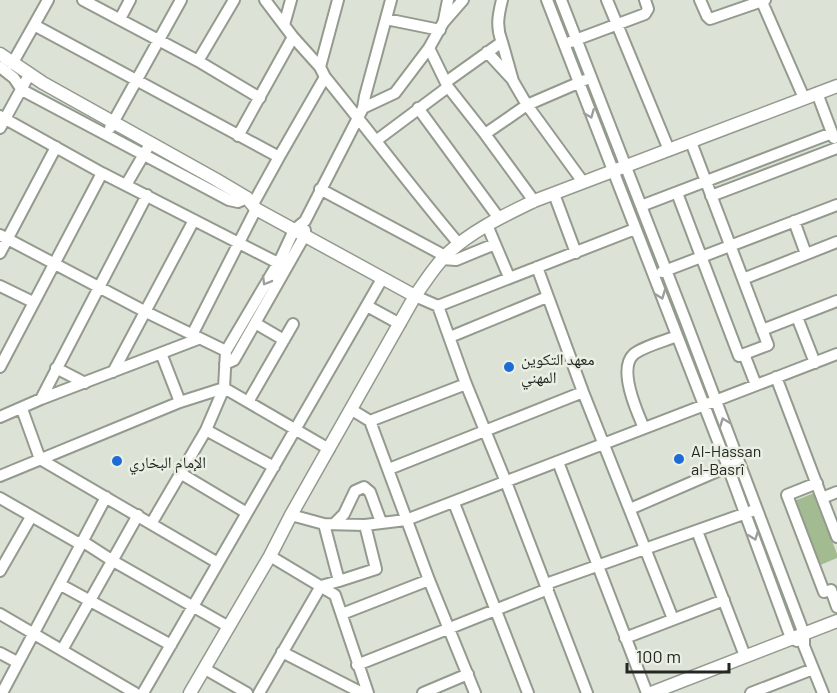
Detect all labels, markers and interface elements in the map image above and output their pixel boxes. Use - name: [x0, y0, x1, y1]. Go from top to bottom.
- one-way arrow: [583, 107, 595, 118]
- one-way arrow: [261, 275, 273, 285]
- one-way arrow: [654, 289, 666, 300]
- place label: معهد التكوين المهني: [521, 349, 594, 390]
- marker: معهد التكوين المهني: [502, 360, 516, 374]
- one-way arrow: [719, 417, 731, 428]
- place label: Al-Hassan al-Basrî: [691, 441, 761, 478]
- place label: الإمام البخاري: [129, 452, 206, 475]
- marker: Al-Hassan al-Basrî: [672, 452, 686, 466]
- marker: الإمام البخاري: [110, 454, 124, 468]
- one-way arrow: [746, 530, 759, 541]
- scale bar: [627, 636, 729, 674]
- text: 100 m: [636, 645, 681, 667]

